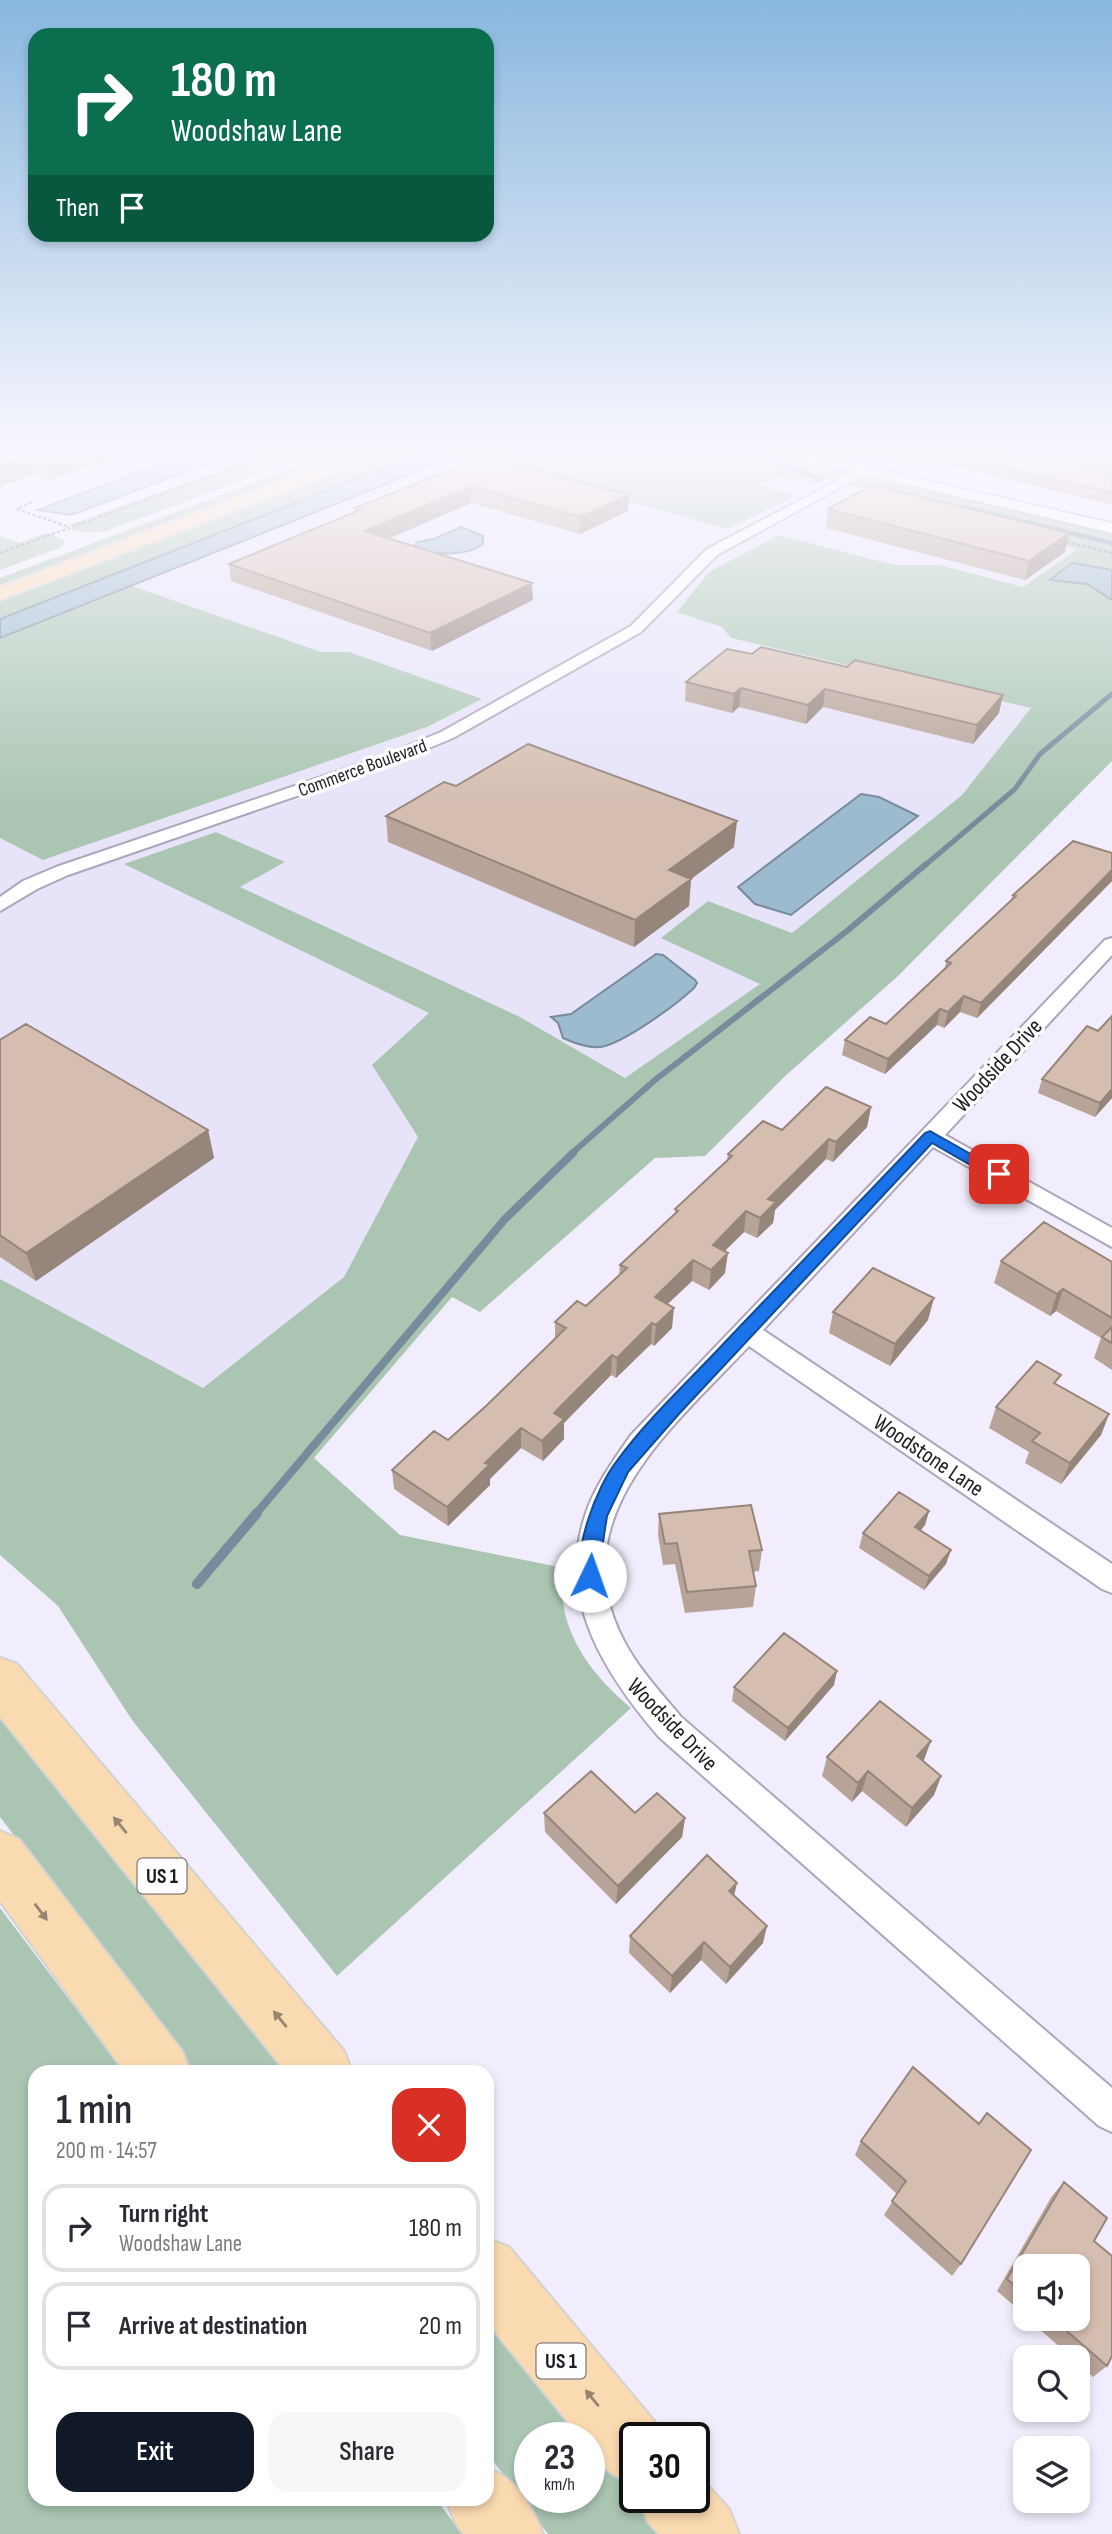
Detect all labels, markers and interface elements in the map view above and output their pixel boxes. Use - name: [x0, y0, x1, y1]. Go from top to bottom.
- text: 180 m: [171, 52, 277, 111]
- icon: right: [56, 56, 147, 147]
- text: Woodshaw Lane: [171, 112, 342, 151]
- icon: arrive: [113, 189, 151, 227]
- text: Then: [56, 193, 99, 224]
- street label: Commerce Boulevard: [295, 735, 430, 802]
- street label: Woodside Drive: [947, 1013, 1048, 1119]
- pin: [969, 1144, 1029, 1204]
- icon: arrive: [980, 1155, 1018, 1193]
- street label: Woodstone Lane: [868, 1409, 989, 1503]
- position arrow: [553, 1539, 627, 1613]
- street label: Woodside Drive: [621, 1672, 723, 1777]
- one-way arrow: [112, 1816, 127, 1834]
- road number: US 1: [138, 1858, 186, 1894]
- one-way arrow: [34, 1903, 48, 1921]
- one-way arrow: [273, 2011, 288, 2028]
- text: 1 min: [56, 2085, 132, 2136]
- button: close: [392, 2088, 466, 2162]
- text: 200 m · 14:57: [56, 2137, 157, 2165]
- text: Turn right: [119, 2199, 208, 2230]
- icon: right: [60, 2209, 98, 2247]
- text: 180 m: [409, 2213, 462, 2244]
- text: Woodshaw Lane: [119, 2230, 242, 2258]
- map controls: [1013, 2254, 1090, 2513]
- button: sound: [1013, 2254, 1090, 2331]
- icon: arrive: [60, 2307, 98, 2345]
- text: Arrive at destination: [119, 2311, 307, 2342]
- text: 20 m: [419, 2311, 462, 2342]
- road number: US 1: [536, 2344, 586, 2378]
- button: search: [1013, 2345, 1090, 2422]
- one-way arrow: [585, 2390, 600, 2407]
- button: Exit: [56, 2412, 254, 2492]
- button: Share: [268, 2412, 466, 2492]
- speed limit sign: 30: [619, 2422, 710, 2513]
- button: layers: [1013, 2436, 1090, 2513]
- text: 23: [544, 2437, 575, 2480]
- text: km/h: [544, 2474, 575, 2495]

